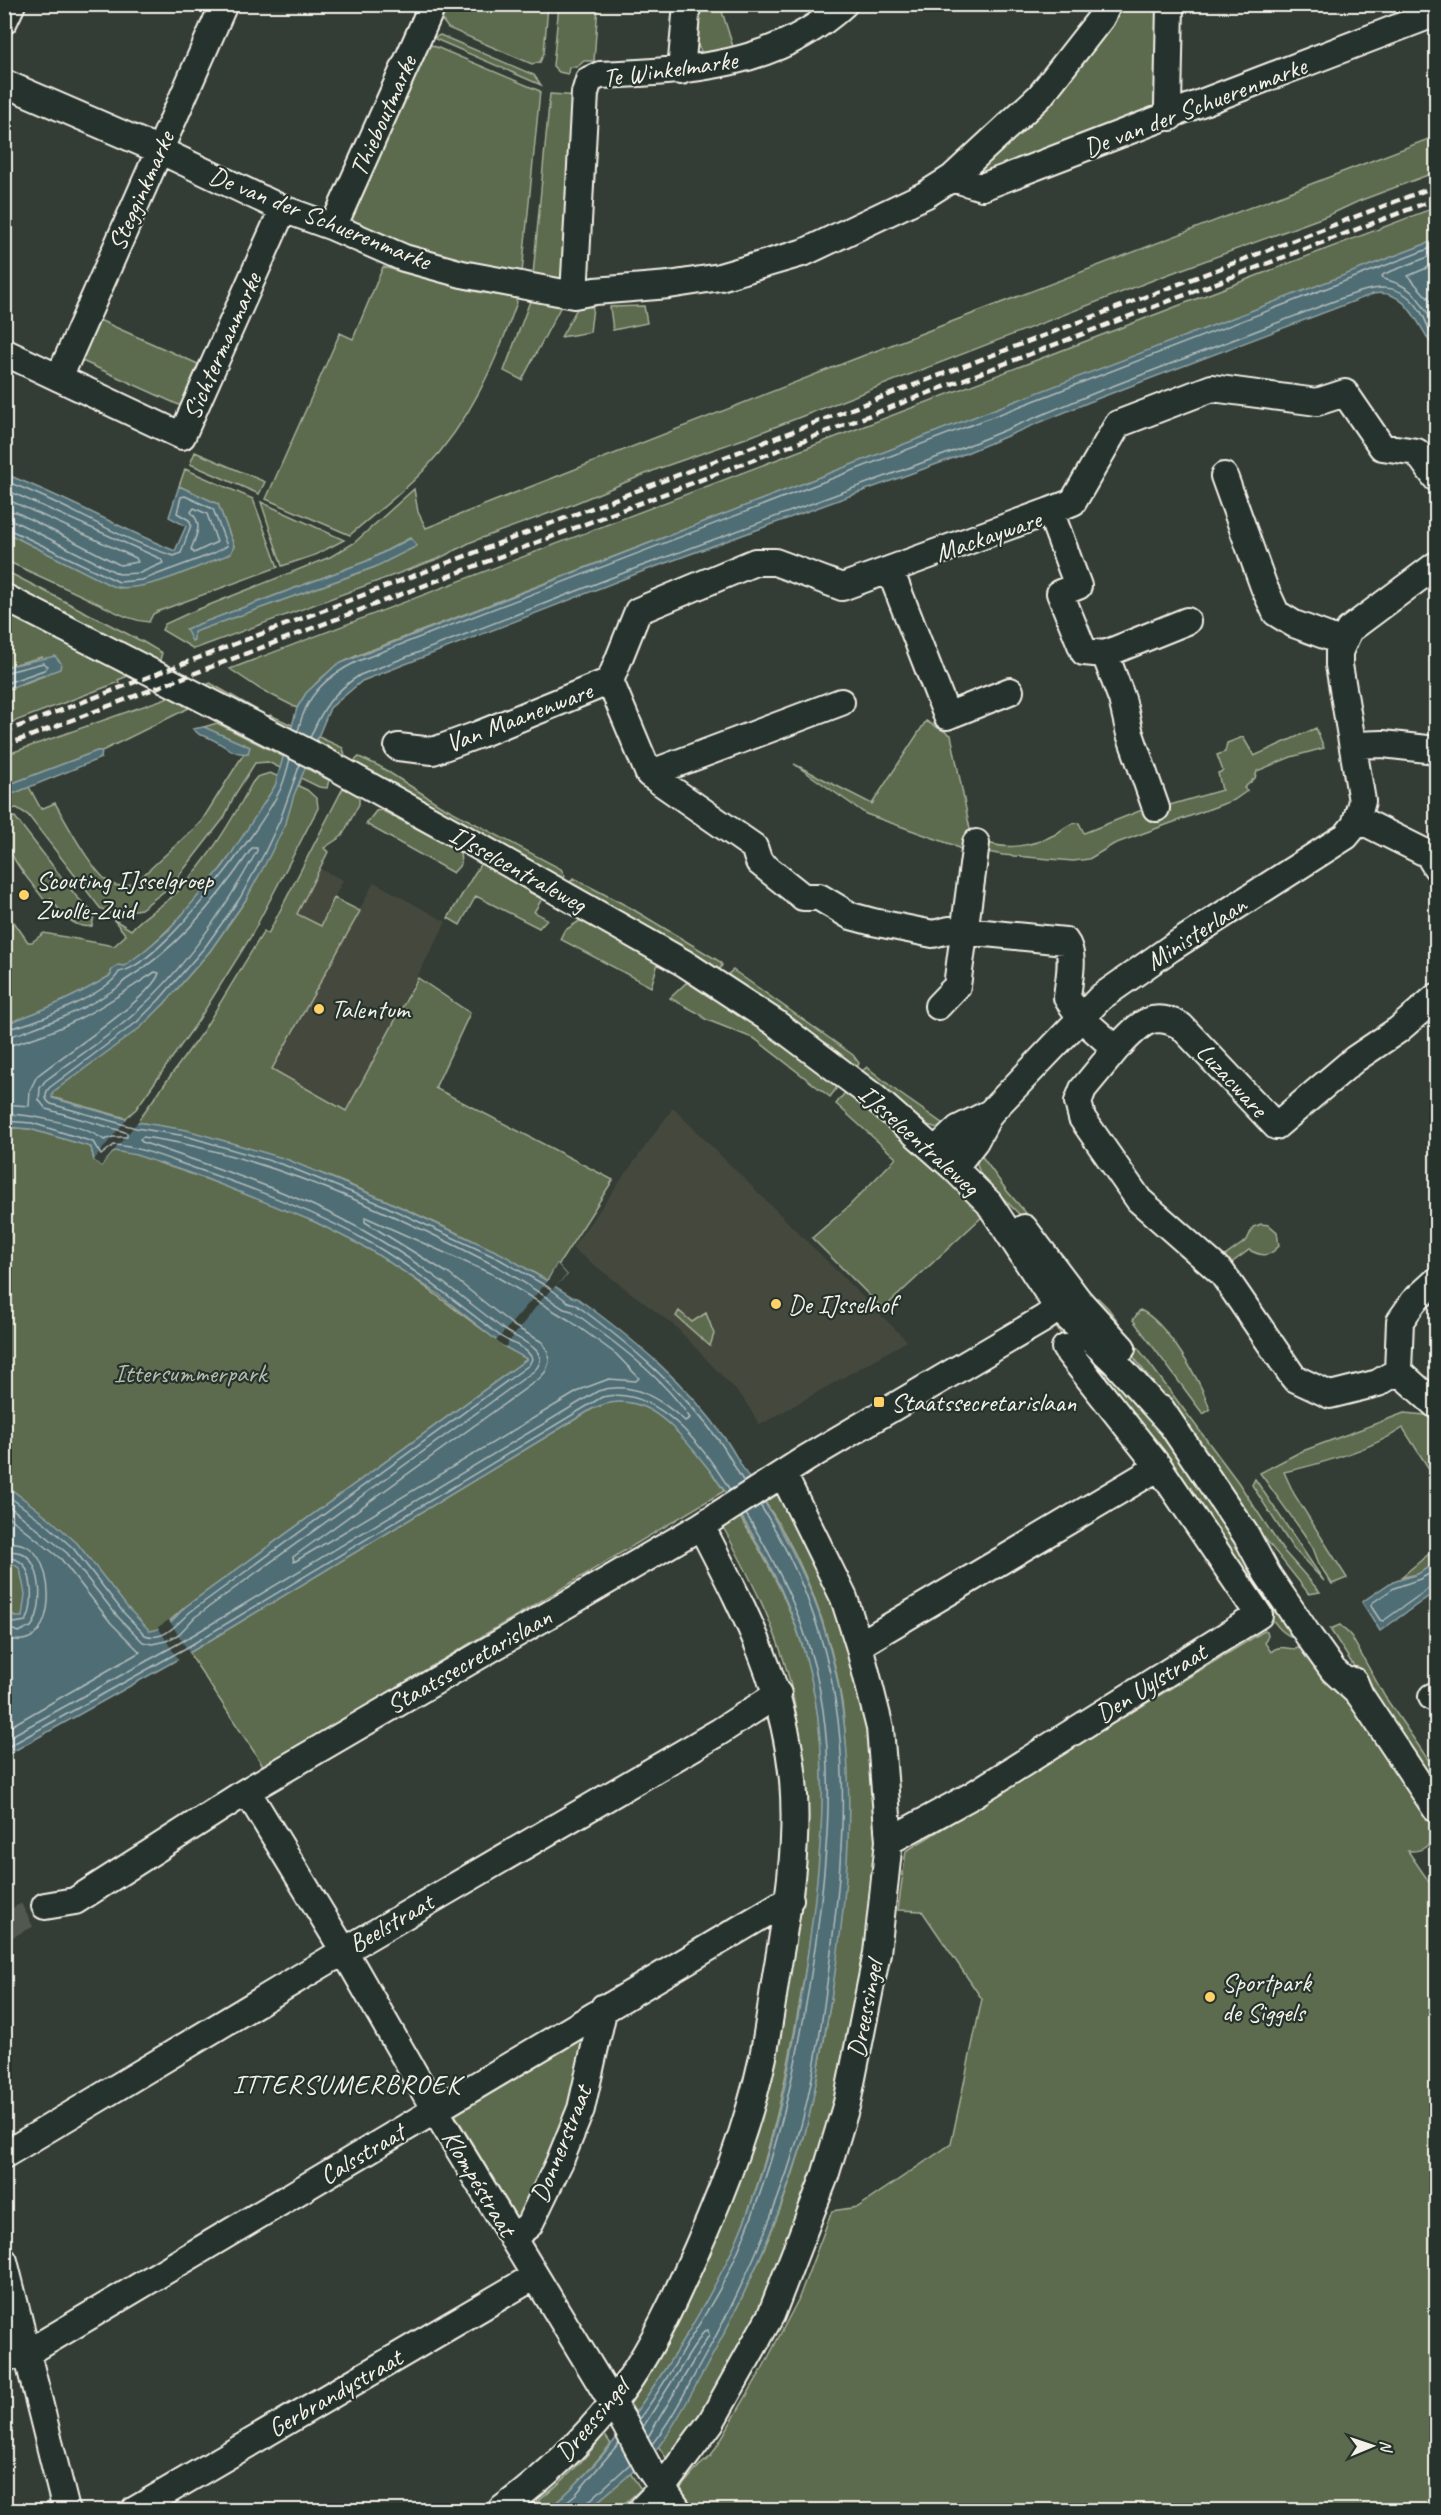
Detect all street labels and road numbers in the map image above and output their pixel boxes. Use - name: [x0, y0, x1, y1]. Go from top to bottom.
- street label: Te Winkelmarke: [601, 43, 741, 95]
- street label: Thieboutmarke: [342, 49, 425, 182]
- street label: De van der Schuerenmarke: [1079, 49, 1312, 165]
- street label: Stegginkmarke: [100, 124, 183, 256]
- street label: De van der Schuerenmarke: [205, 159, 437, 278]
- street label: Sichtermanmarke: [175, 266, 270, 424]
- street label: Mackayware: [931, 502, 1048, 570]
- street label: Van Maanenware: [441, 673, 598, 760]
- street label: IJsselcentraleweg: [444, 818, 594, 921]
- street label: Ministerlaan: [1139, 888, 1254, 978]
- street label: Luzacware: [1189, 1036, 1277, 1126]
- street label: IJsselcentraleweg: [851, 1077, 988, 1204]
- street label: Staatssecretarislaan: [381, 1600, 558, 1722]
- street label: Den Uylstraat: [1089, 1635, 1215, 1730]
- street label: Beelstraat: [343, 1884, 441, 1960]
- street label: Dreessingel: [839, 1953, 891, 2060]
- street label: Donnerstraat: [523, 2079, 600, 2207]
- street label: Calsstraat: [313, 2114, 413, 2192]
- street label: Klompéstraat: [434, 2124, 525, 2244]
- street label: Gerbrandystraat: [262, 2340, 410, 2445]
- street label: Dreessingel: [548, 2368, 639, 2468]

